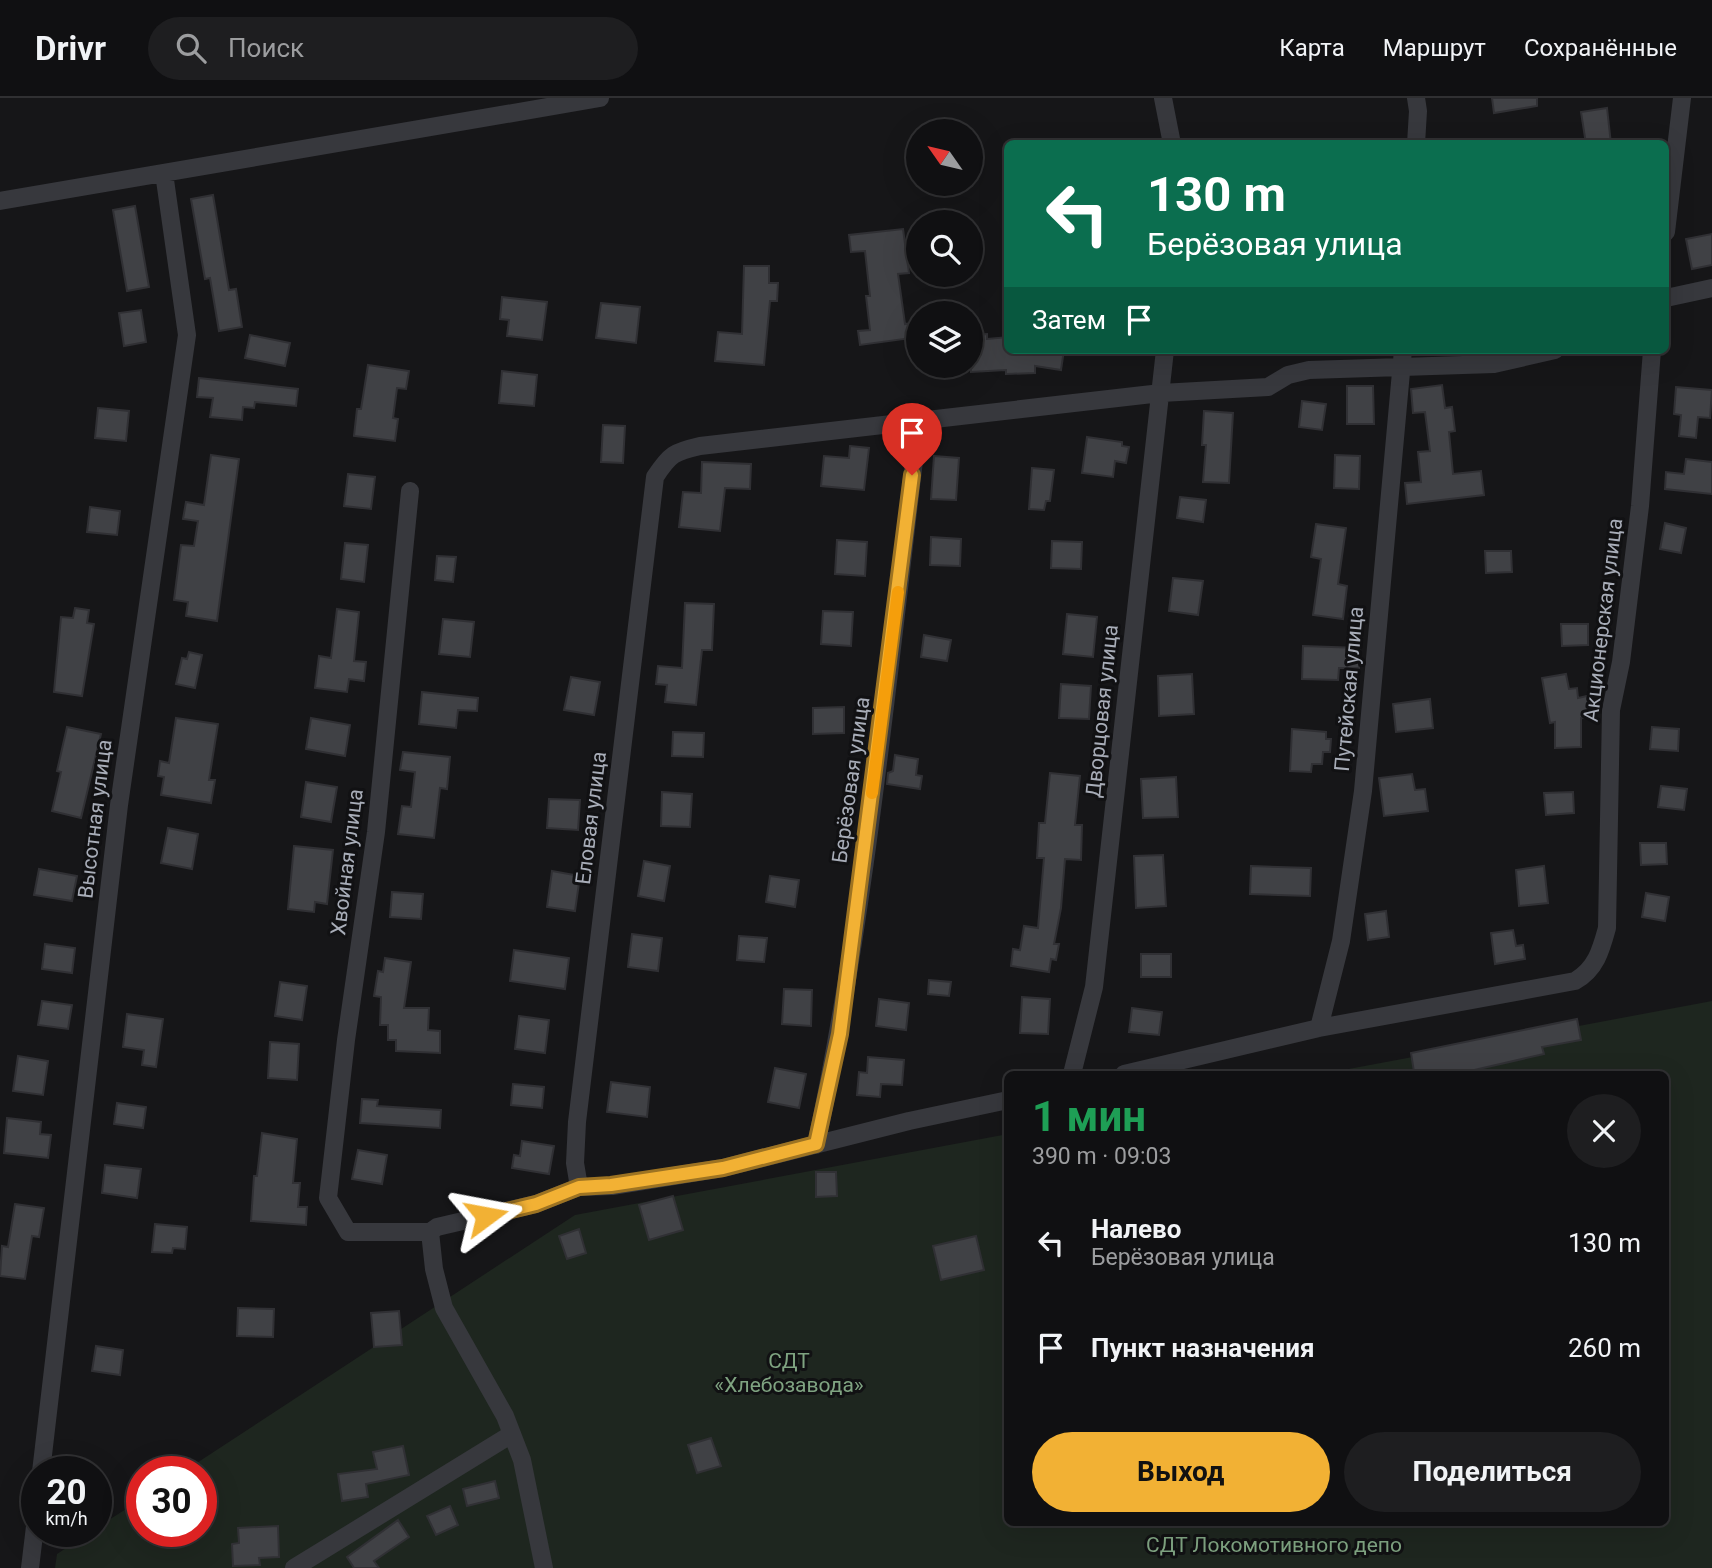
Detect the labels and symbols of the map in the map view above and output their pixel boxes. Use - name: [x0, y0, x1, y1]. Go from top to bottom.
- north arrow: [906, 119, 984, 196]
- pin: [882, 403, 942, 475]
- street label: Акционерская улица: [1579, 517, 1627, 723]
- street label: Путейская улица: [1330, 605, 1368, 773]
- street label: Дворцовая улица: [1081, 623, 1123, 799]
- street label: Берёзовая улица: [827, 695, 875, 865]
- street label: Высотная улица: [73, 738, 117, 900]
- street label: Еловая улица: [571, 750, 611, 886]
- street label: Хвойная улица: [326, 787, 368, 937]
- position arrow: [449, 1179, 523, 1253]
- park label: СДТ «Хлебозавода»: [714, 1349, 864, 1397]
- speed limit sign: 30: [126, 1456, 217, 1547]
- park label: СДТ Локомотивного депо: [1146, 1533, 1402, 1557]

